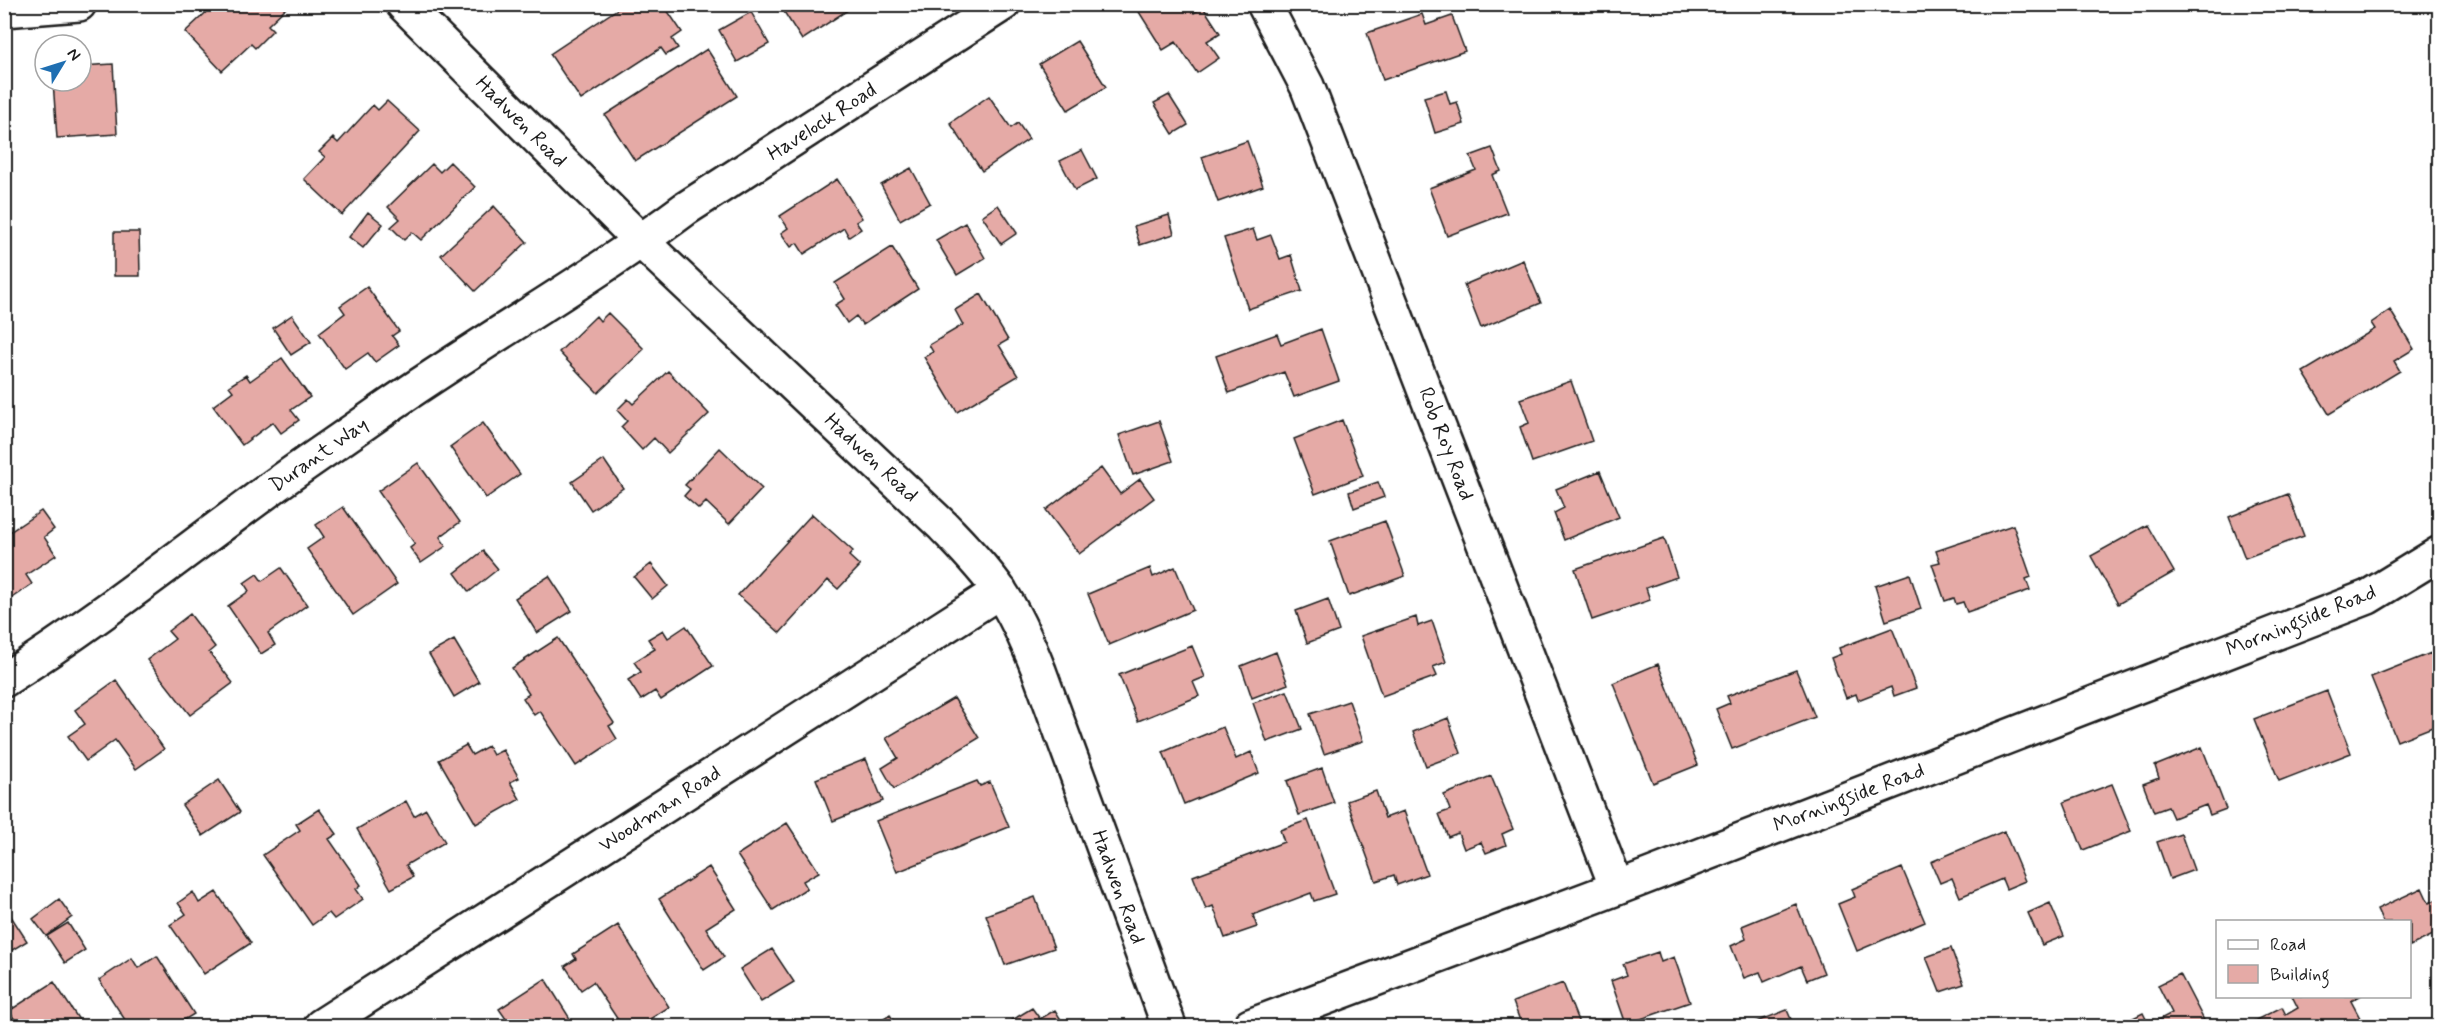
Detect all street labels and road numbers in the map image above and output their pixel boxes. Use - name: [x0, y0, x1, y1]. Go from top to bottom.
- street label: Hadwen Road: [469, 70, 573, 174]
- street label: Havelock Road: [762, 76, 882, 168]
- street label: Rob Roy Road: [1412, 383, 1480, 505]
- street label: Hadwen Road: [818, 407, 924, 509]
- street label: Durant Way: [264, 411, 374, 499]
- street label: Morningside Road: [2222, 578, 2381, 666]
- street label: Morningside Road: [1769, 756, 1929, 842]
- street label: Woodman Road: [593, 759, 727, 859]
- street label: Hadwen Road: [1084, 826, 1152, 948]

